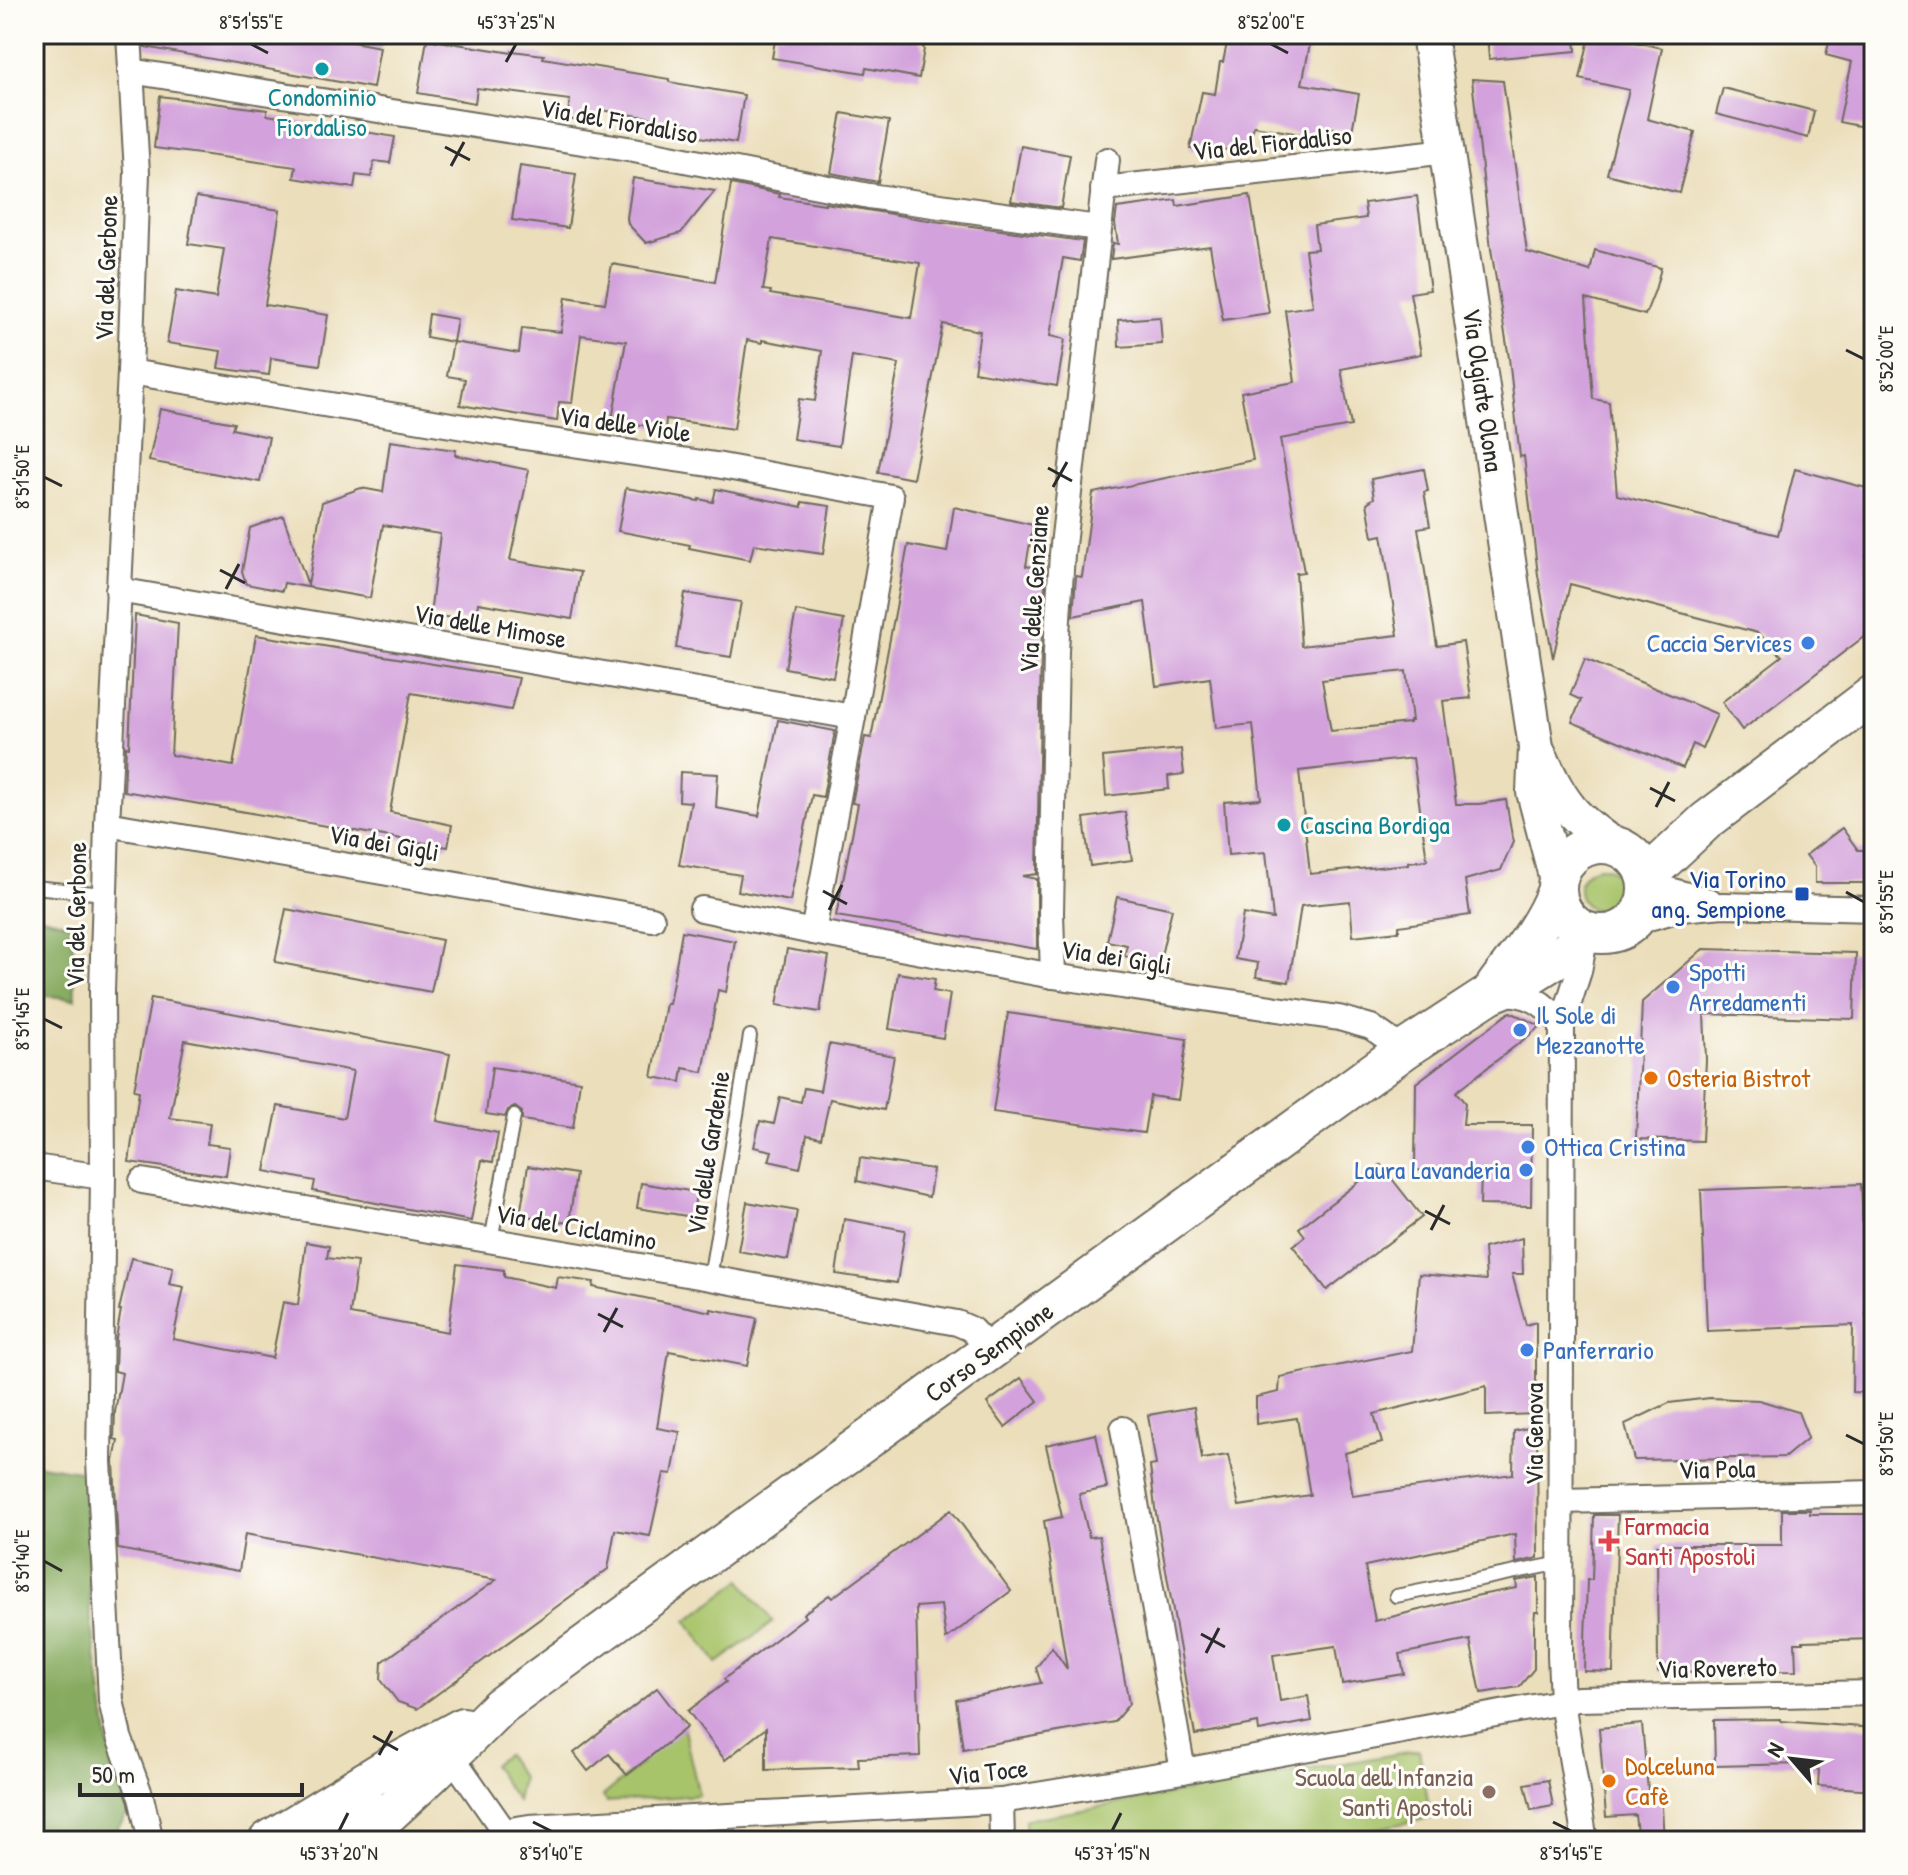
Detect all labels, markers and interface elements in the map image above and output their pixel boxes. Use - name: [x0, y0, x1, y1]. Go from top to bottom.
- text: 8°51'55"E: [219, 8, 283, 35]
- text: 45°37'25"N: [477, 8, 555, 35]
- text: 8°52'00"E: [1237, 8, 1305, 35]
- marker: Condominio Fiordaliso: [313, 60, 331, 78]
- place label: Condominio Fiordaliso: [268, 79, 376, 144]
- street label: Via del Fiordaliso: [537, 89, 701, 152]
- street label: Via del Fiordaliso: [1191, 117, 1353, 168]
- street label: Via del Gerbone: [85, 194, 126, 342]
- street label: Via Olgiate Olona: [1455, 306, 1512, 474]
- text: 8°52'00"E: [1872, 325, 1899, 393]
- street label: Via delle Viole: [557, 397, 693, 450]
- text: 8°51'50"E: [8, 445, 35, 509]
- street label: Via delle Genziane: [1010, 504, 1057, 674]
- street label: Via delle Mimose: [411, 595, 569, 656]
- place label: Caccia Services: [1646, 625, 1792, 660]
- marker: Caccia Services: [1799, 634, 1817, 652]
- place label: Cascina Bordiga: [1300, 807, 1450, 842]
- street label: Via dei Gigli: [326, 816, 442, 869]
- marker: Cascina Bordiga: [1275, 816, 1293, 834]
- street label: Via del Gerbone: [57, 842, 94, 988]
- place label: Via Torino ang. Sempione: [1651, 861, 1786, 926]
- text: 8°51'55"E: [1872, 870, 1899, 934]
- marker: Via Torino ang. Sempione: [1793, 885, 1811, 903]
- street label: Via dei Gigli: [1058, 930, 1174, 983]
- place label: Spotti Arredamenti: [1689, 954, 1807, 1019]
- marker: Spotti Arredamenti: [1664, 978, 1682, 996]
- text: 8°51'45"E: [8, 987, 35, 1051]
- place label: Il Sole di Mezzanotte: [1536, 997, 1645, 1062]
- marker: Il Sole di Mezzanotte: [1511, 1021, 1529, 1039]
- place label: Osteria Bistrot: [1667, 1060, 1811, 1095]
- street label: Via delle Gardenie: [677, 1068, 738, 1238]
- marker: Osteria Bistrot: [1642, 1069, 1660, 1087]
- place label: Ottica Cristina: [1544, 1129, 1685, 1164]
- marker: Ottica Cristina: [1519, 1138, 1537, 1156]
- place label: Laura Lavanderia: [1355, 1152, 1510, 1187]
- marker: Laura Lavanderia: [1517, 1161, 1535, 1179]
- street label: Via del Ciclamino: [493, 1195, 659, 1258]
- street label: Corso Sempione: [917, 1293, 1060, 1410]
- place label: Panferrario: [1543, 1332, 1654, 1367]
- marker: Panferrario: [1518, 1341, 1536, 1359]
- street label: Via Genova: [1516, 1383, 1551, 1485]
- text: 8°51'50"E: [1872, 1412, 1899, 1476]
- street label: Via Pola: [1678, 1450, 1756, 1487]
- place label: Farmacia Santi Apostoli: [1624, 1508, 1756, 1573]
- text: 8°51'40"E: [8, 1529, 35, 1593]
- marker: Farmacia Santi Apostoli: [1600, 1532, 1618, 1550]
- street label: Via Rovereto: [1657, 1649, 1777, 1686]
- north arrow: [1752, 1719, 1832, 1799]
- text: N: [1758, 1737, 1790, 1762]
- scale bar: [80, 1747, 302, 1797]
- place label: Dolceluna Cafè: [1625, 1748, 1714, 1813]
- street label: Via Toce: [946, 1750, 1029, 1793]
- text: 50 m: [92, 1758, 135, 1790]
- place label: Scuola dell'Infanzia Santi Apostoli: [1295, 1759, 1473, 1824]
- marker: Dolceluna Cafè: [1600, 1772, 1618, 1790]
- marker: Scuola dell'Infanzia Santi Apostoli: [1480, 1783, 1498, 1801]
- text: 45°37'20"N: [300, 1839, 378, 1866]
- text: 8°51'40"E: [519, 1839, 583, 1866]
- text: 45°37'15"N: [1074, 1839, 1150, 1866]
- text: 8°51'45"E: [1539, 1839, 1603, 1866]

